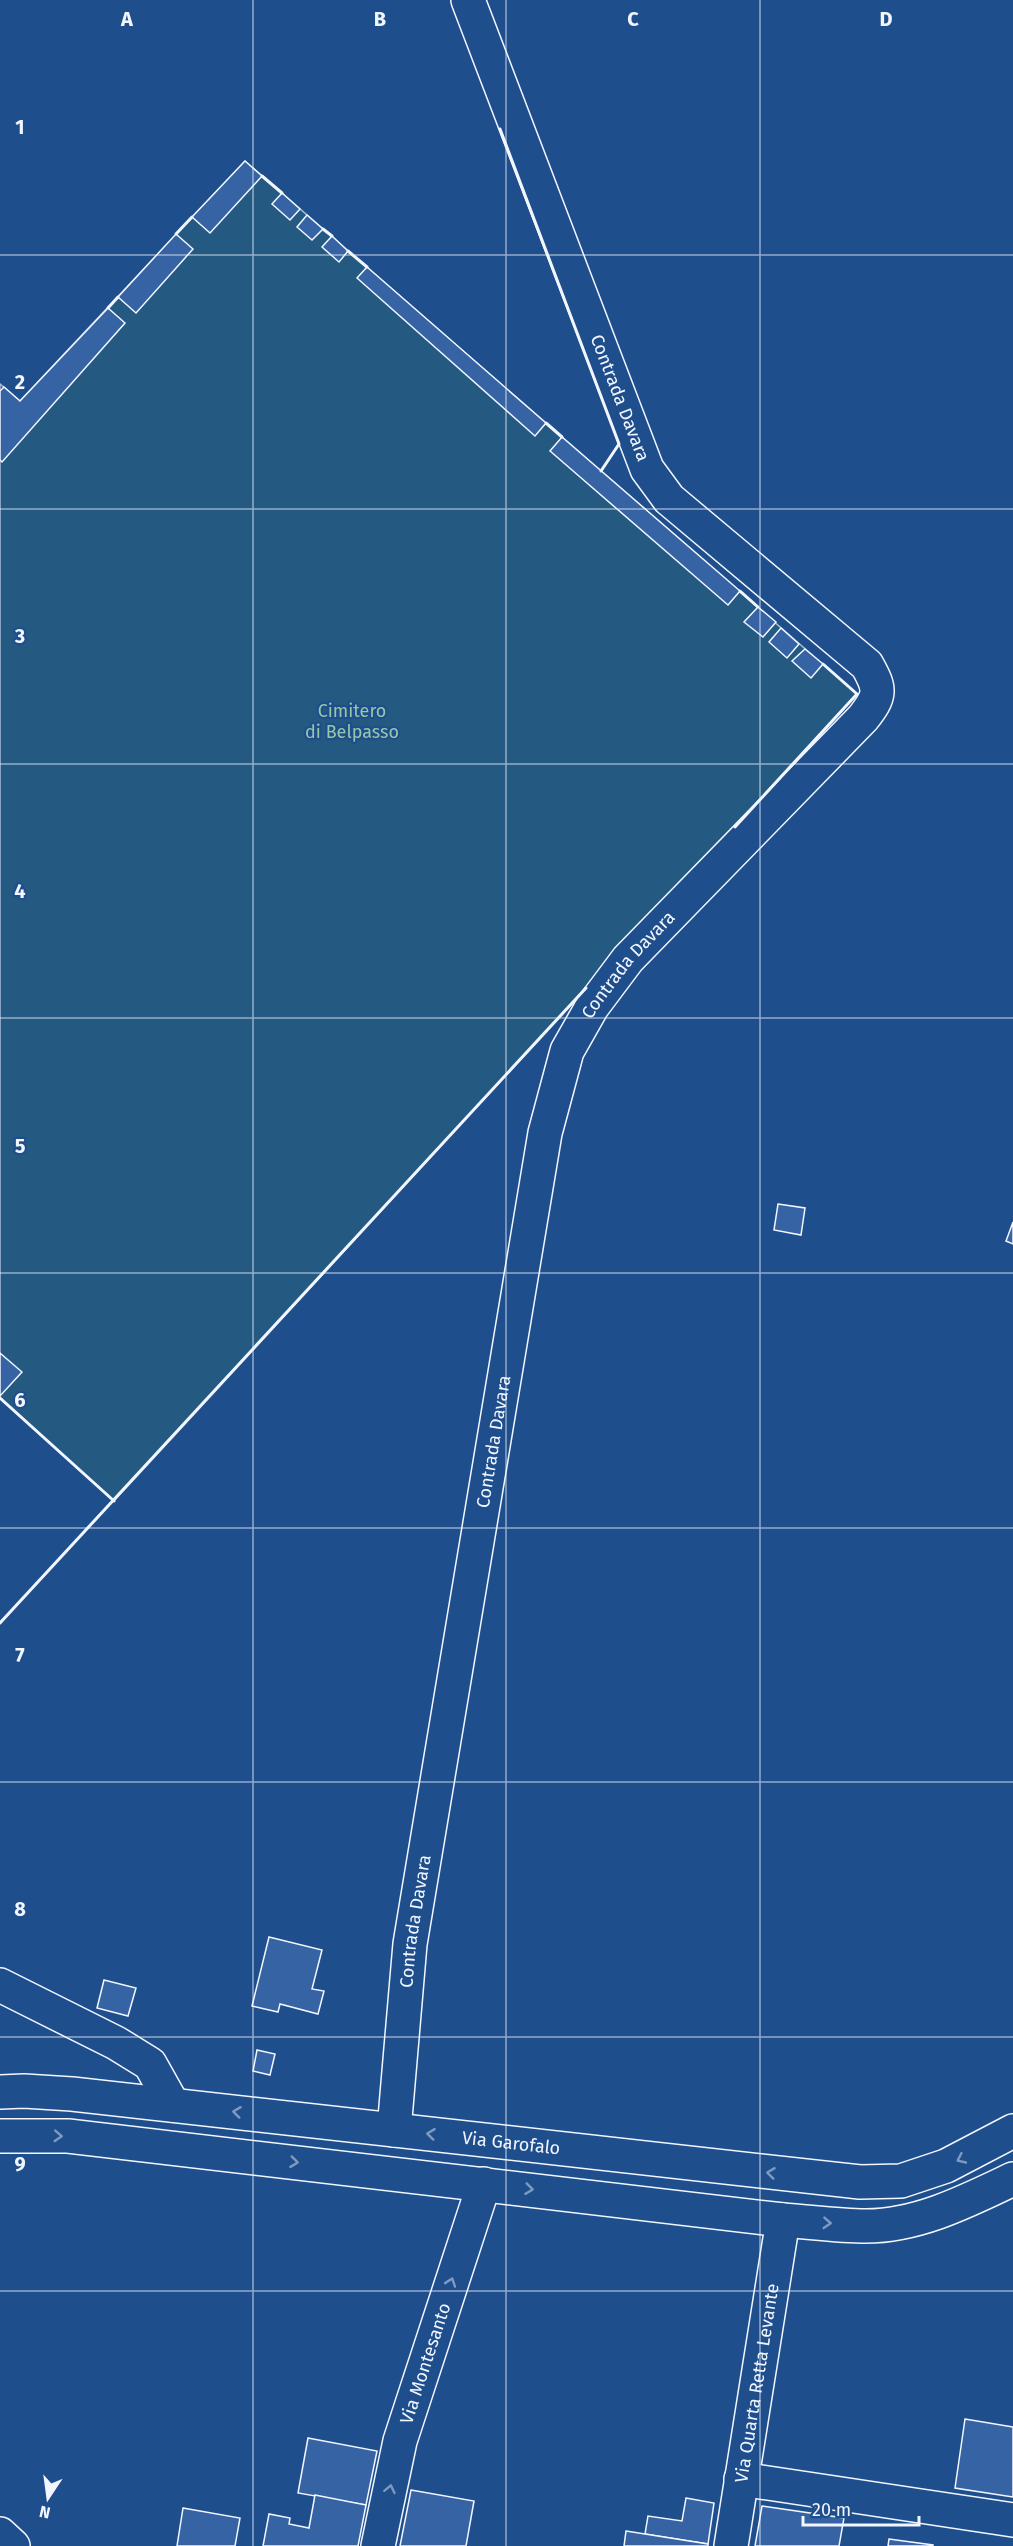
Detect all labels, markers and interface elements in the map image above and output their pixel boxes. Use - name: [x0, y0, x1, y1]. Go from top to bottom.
- text: A: [120, 7, 134, 31]
- text: B: [374, 7, 386, 31]
- text: C: [627, 7, 639, 31]
- text: D: [879, 7, 893, 31]
- text: 1: [15, 115, 25, 139]
- street label: Contrada Davara: [586, 331, 654, 465]
- text: 2: [15, 370, 25, 394]
- text: 3: [14, 624, 25, 648]
- park label: Cimitero di Belpasso: [305, 700, 399, 743]
- text: 4: [14, 879, 26, 903]
- street label: Contrada Davara: [577, 906, 680, 1022]
- text: 5: [15, 1134, 26, 1158]
- street label: Contrada Davara: [472, 1374, 516, 1510]
- text: 6: [14, 1388, 26, 1412]
- text: 7: [15, 1643, 25, 1667]
- street label: Contrada Davara: [395, 1853, 436, 1989]
- text: 8: [14, 1897, 26, 1921]
- one-way arrow: [233, 2106, 242, 2119]
- street label: Via Garofalo: [461, 2127, 561, 2159]
- one-way arrow: [426, 2128, 436, 2140]
- one-way arrow: [54, 2129, 63, 2142]
- one-way arrow: [957, 2151, 968, 2163]
- text: 9: [14, 2152, 26, 2176]
- one-way arrow: [289, 2155, 299, 2168]
- one-way arrow: [766, 2167, 775, 2179]
- one-way arrow: [525, 2183, 534, 2195]
- one-way arrow: [823, 2216, 832, 2229]
- one-way arrow: [444, 2277, 457, 2288]
- street label: Via Quarta Retta Levante: [730, 2282, 784, 2484]
- street label: Via Montesanto: [395, 2300, 455, 2427]
- north arrow: [18, 2468, 78, 2528]
- one-way arrow: [382, 2484, 395, 2494]
- scale bar: [803, 2489, 918, 2527]
- text: 20 m: [812, 2499, 851, 2521]
- text: N: [37, 2502, 52, 2523]

